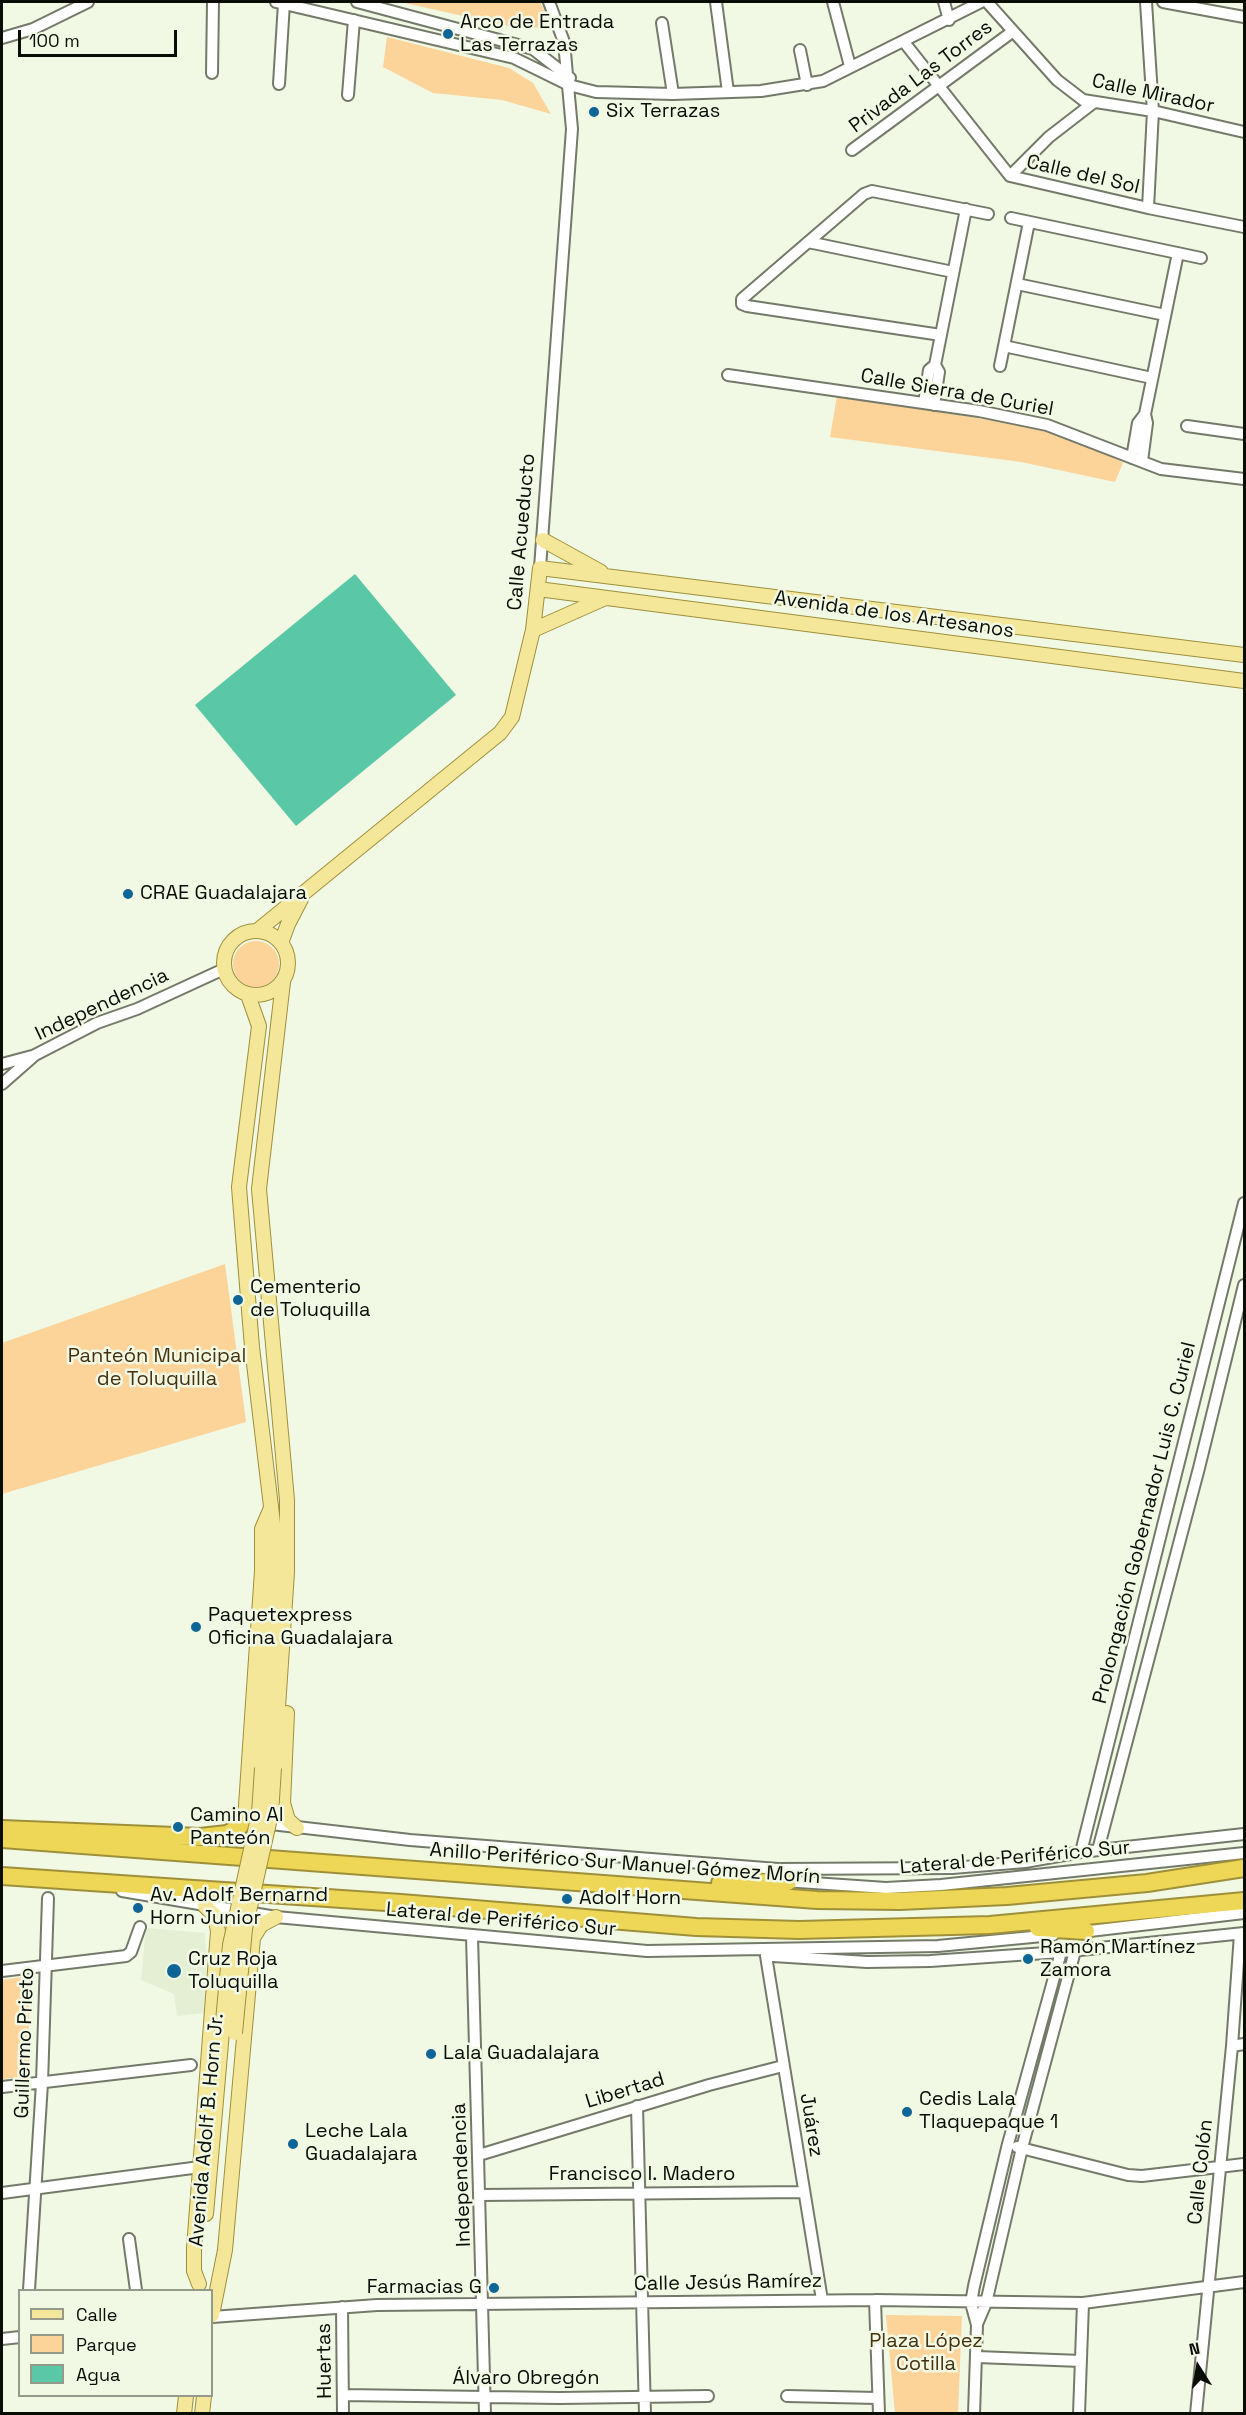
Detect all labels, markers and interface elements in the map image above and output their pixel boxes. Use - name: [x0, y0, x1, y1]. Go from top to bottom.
- place label: Arco de Entrada Las Terrazas: [460, 11, 614, 58]
- street label: Privada Las Torres: [845, 15, 997, 139]
- scale bar: [21, 18, 180, 56]
- marker: Arco de Entrada Las Terrazas: [441, 27, 455, 41]
- text: 100 m: [29, 29, 80, 52]
- street label: Calle Mirador: [1090, 69, 1216, 119]
- place label: Six Terrazas: [606, 100, 720, 124]
- marker: Six Terrazas: [587, 105, 601, 119]
- street label: Calle del Sol: [1024, 150, 1142, 200]
- street label: Calle Sierra de Curiel: [859, 364, 1055, 422]
- street label: Calle Acueducto: [503, 452, 541, 612]
- street label: Avenida de los Artesanos: [773, 586, 1015, 644]
- place label: CRAE Guadalajara: [140, 882, 307, 906]
- marker: CRAE Guadalajara: [121, 887, 135, 901]
- street label: Independencia: [32, 964, 172, 1046]
- place label: Cementerio de Toluquilla: [250, 1276, 370, 1323]
- marker: Cementerio de Toluquilla: [231, 1293, 245, 1307]
- street label: Prolongación Gobernador Luis C. Curiel: [1088, 1340, 1202, 1706]
- park label: Panteón Municipal de Toluquilla: [68, 1345, 246, 1392]
- place label: Paquetexpress Oficina Guadalajara: [208, 1604, 393, 1651]
- marker: Paquetexpress Oficina Guadalajara: [189, 1620, 203, 1634]
- place label: Camino Al Panteón: [190, 1804, 284, 1851]
- marker: Camino Al Panteón: [171, 1820, 185, 1834]
- street label: Lateral de Periférico Sur: [899, 1836, 1131, 1880]
- street label: Anillo Periférico Sur Manuel Gómez Morín: [429, 1838, 821, 1890]
- place label: Av. Adolf Bernarnd Horn Junior: [150, 1884, 328, 1931]
- place label: Adolf Horn: [579, 1887, 681, 1911]
- marker: Adolf Horn: [560, 1892, 574, 1906]
- street label: Lateral de Periférico Sur: [385, 1898, 617, 1942]
- marker: Av. Adolf Bernarnd Horn Junior: [131, 1901, 145, 1915]
- place label: Ramón Martínez Zamora: [1040, 1936, 1196, 1983]
- place label: Cruz Roja Toluquilla: [188, 1948, 279, 1995]
- marker: Ramón Martínez Zamora: [1021, 1952, 1035, 1966]
- marker: Cruz Roja Toluquilla: [165, 1962, 183, 1980]
- street label: Guillermo Prieto: [10, 1967, 40, 2119]
- street label: Avenida Adolf B. Horn Jr.: [185, 2012, 229, 2248]
- place label: Lala Guadalajara: [443, 2042, 600, 2066]
- marker: Lala Guadalajara: [424, 2047, 438, 2061]
- street label: Libertad: [583, 2068, 667, 2114]
- place label: Cedis Lala Tlaquepaque 1: [919, 2088, 1058, 2135]
- street label: Juárez: [794, 2091, 828, 2159]
- street label: Independencia: [447, 2103, 477, 2247]
- marker: Cedis Lala Tlaquepaque 1: [900, 2105, 914, 2119]
- street label: Calle Colón: [1184, 2118, 1218, 2226]
- place label: Leche Lala Guadalajara: [305, 2120, 418, 2167]
- marker: Leche Lala Guadalajara: [286, 2137, 300, 2151]
- street label: Francisco I. Madero: [549, 2163, 735, 2187]
- street label: Calle Jesús Ramírez: [634, 2269, 822, 2297]
- place label: Farmacias G: [367, 2276, 482, 2300]
- marker: Farmacias G: [487, 2281, 501, 2295]
- legend: [18, 2289, 213, 2397]
- text: Calle: [76, 2303, 117, 2326]
- street label: Huertas: [312, 2323, 338, 2399]
- park label: Plaza López Cotilla: [869, 2330, 983, 2377]
- text: Parque: [76, 2333, 137, 2356]
- north arrow: [1168, 2337, 1228, 2397]
- text: N: [1187, 2338, 1202, 2360]
- text: Agua: [76, 2363, 120, 2386]
- street label: Álvaro Obregón: [453, 2367, 599, 2391]

